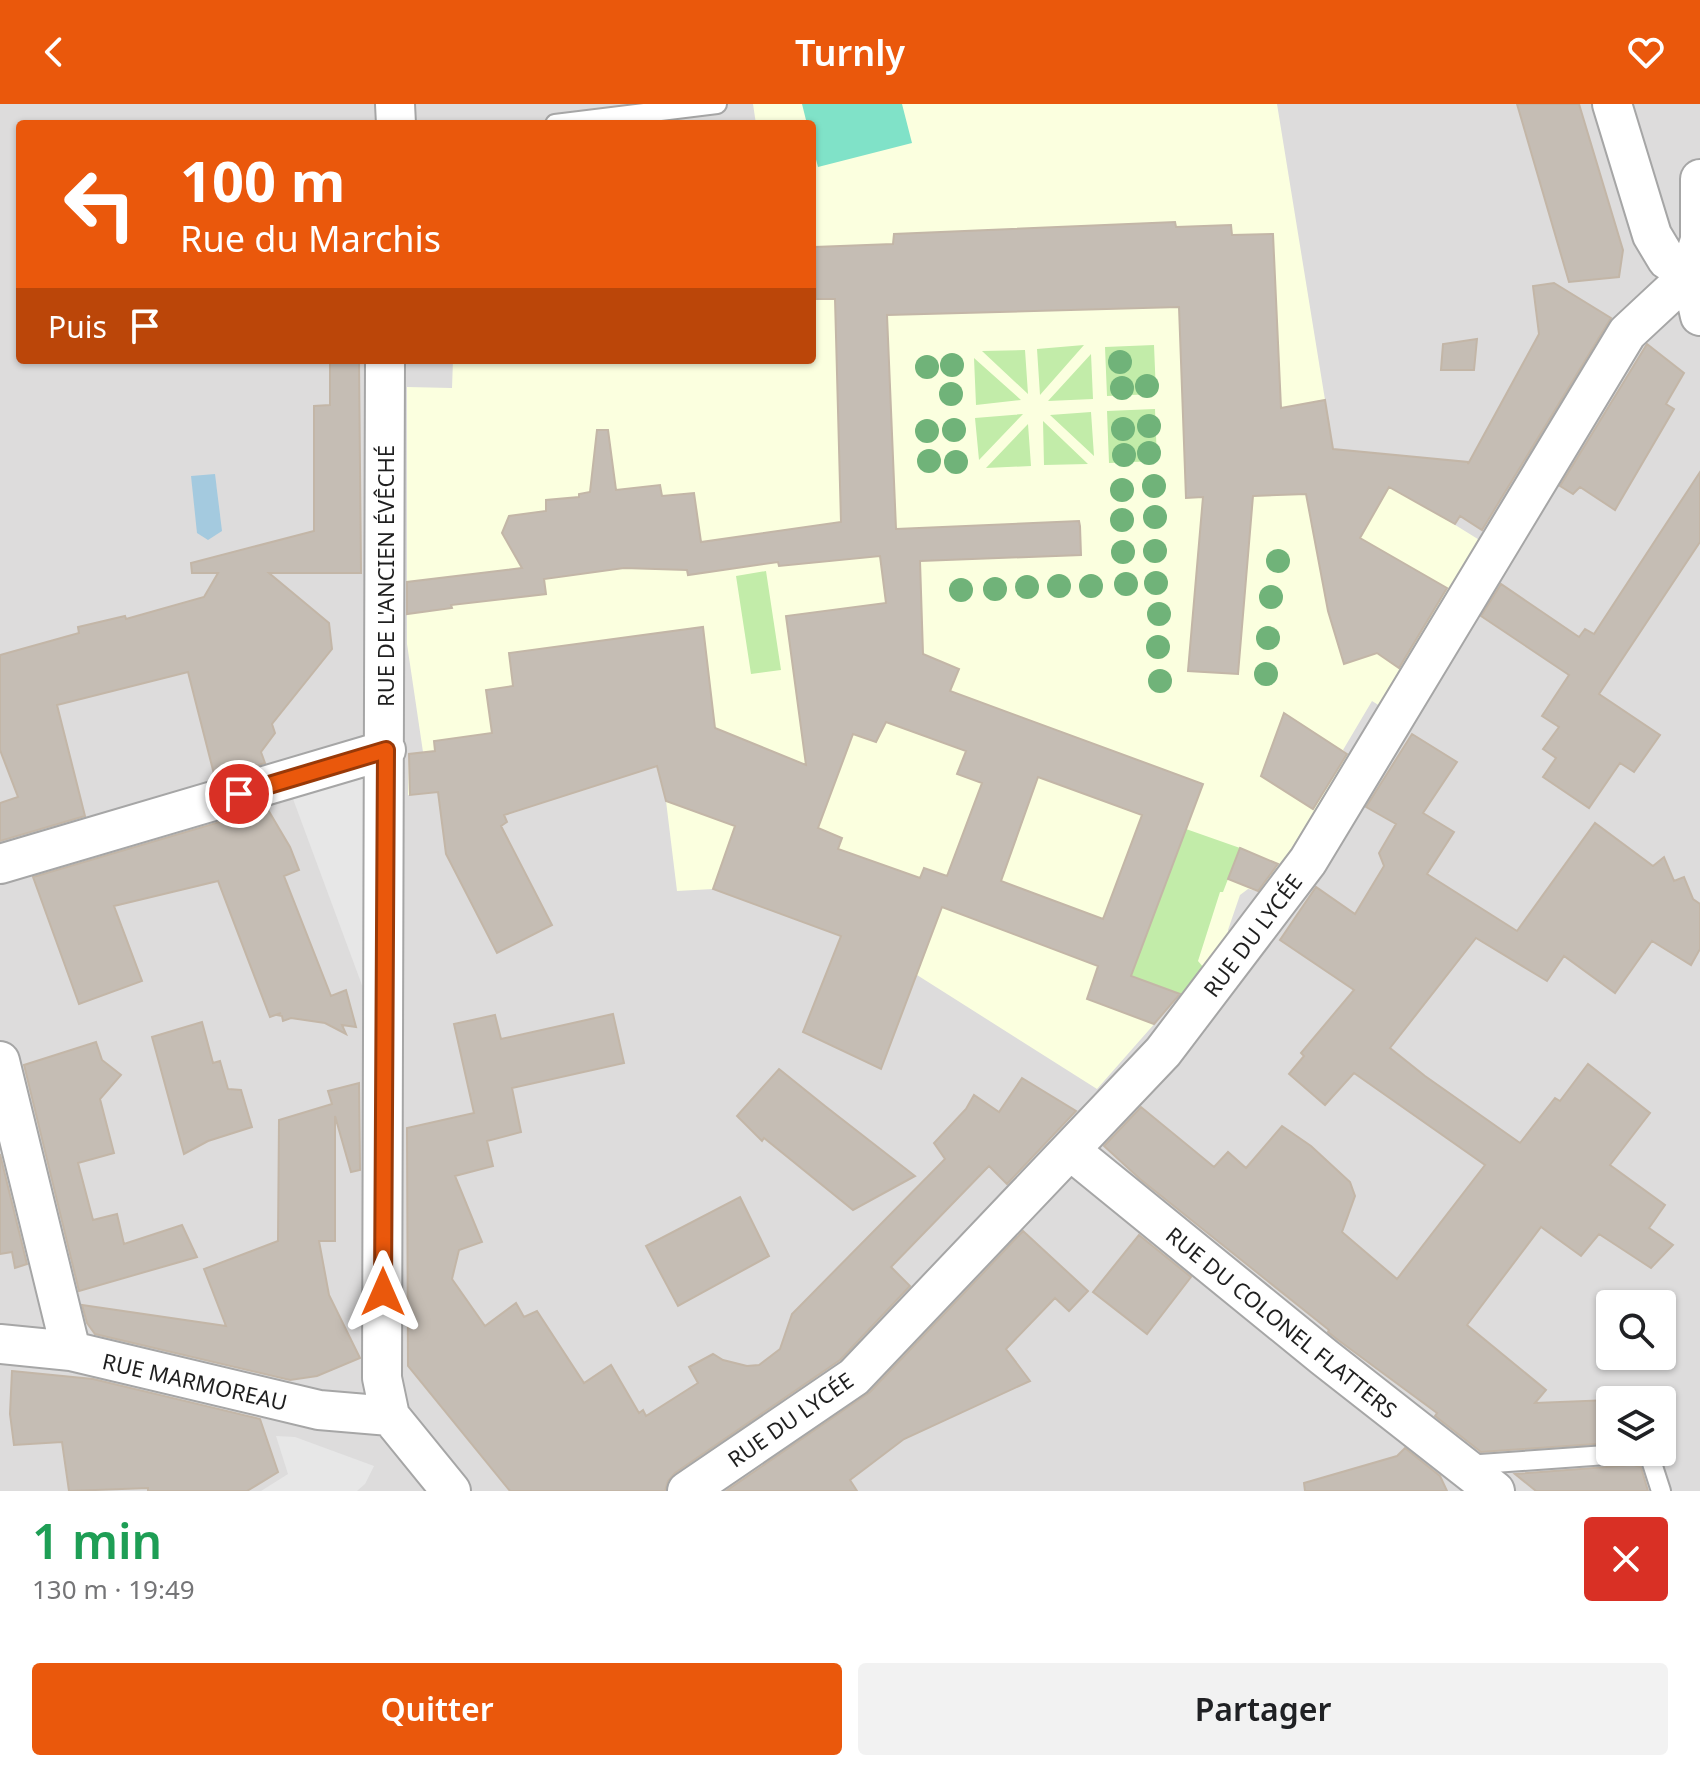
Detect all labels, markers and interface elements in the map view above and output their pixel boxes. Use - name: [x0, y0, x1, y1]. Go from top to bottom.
- text: Turnly: [795, 28, 905, 77]
- icon: back: [32, 30, 76, 74]
- icon: heart: [1624, 30, 1668, 74]
- text: 100 m: [180, 142, 345, 218]
- icon: left: [48, 152, 152, 256]
- text: Rue du Marchis: [180, 214, 441, 263]
- icon: arrive: [123, 304, 167, 348]
- text: Puis: [48, 306, 107, 347]
- street label: RUE DE L'ANCIEN ÉVÊCHÉ: [370, 445, 400, 707]
- pin: [205, 760, 273, 828]
- icon: arrive: [217, 772, 261, 816]
- street label: RUE DU LYCÉE: [1196, 867, 1308, 1003]
- street label: RUE DU COLONEL FLATTERS: [1160, 1219, 1404, 1425]
- position arrow: [341, 1250, 425, 1334]
- map controls: [1596, 1290, 1676, 1466]
- button: search: [1596, 1290, 1676, 1370]
- street label: RUE MARMOREAU: [100, 1345, 290, 1417]
- street label: RUE DU LYCÉE: [721, 1365, 859, 1473]
- button: layers: [1596, 1386, 1676, 1466]
- text: 1 min: [32, 1508, 162, 1573]
- button: close: [1584, 1517, 1668, 1601]
- text: 130 m · 19:49: [32, 1571, 195, 1607]
- button: Quitter: [32, 1663, 842, 1755]
- button: Partager: [858, 1663, 1668, 1755]

